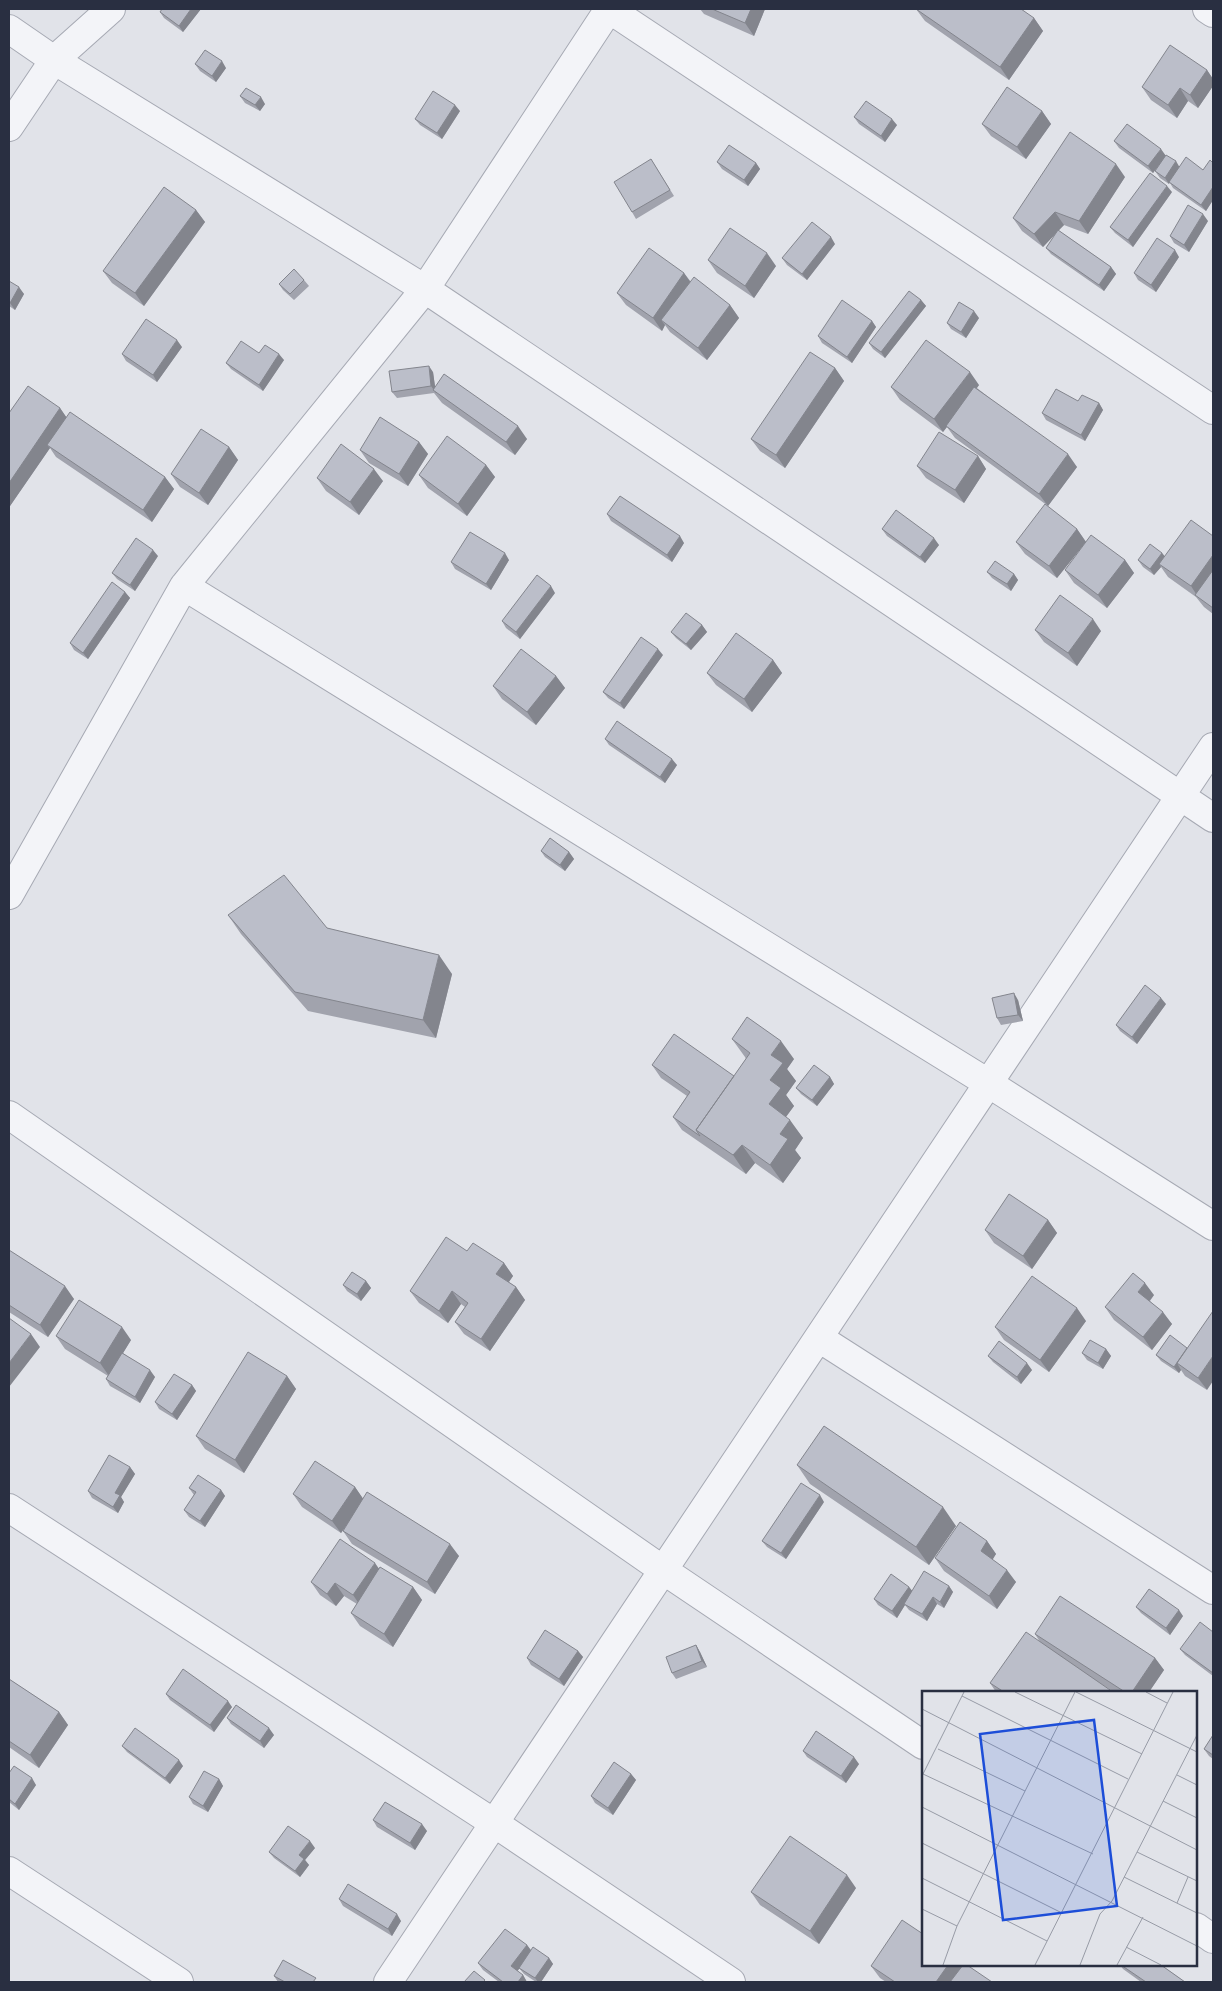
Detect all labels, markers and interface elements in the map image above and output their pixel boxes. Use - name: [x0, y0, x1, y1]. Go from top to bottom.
- inset map: [922, 1691, 1197, 1966]

